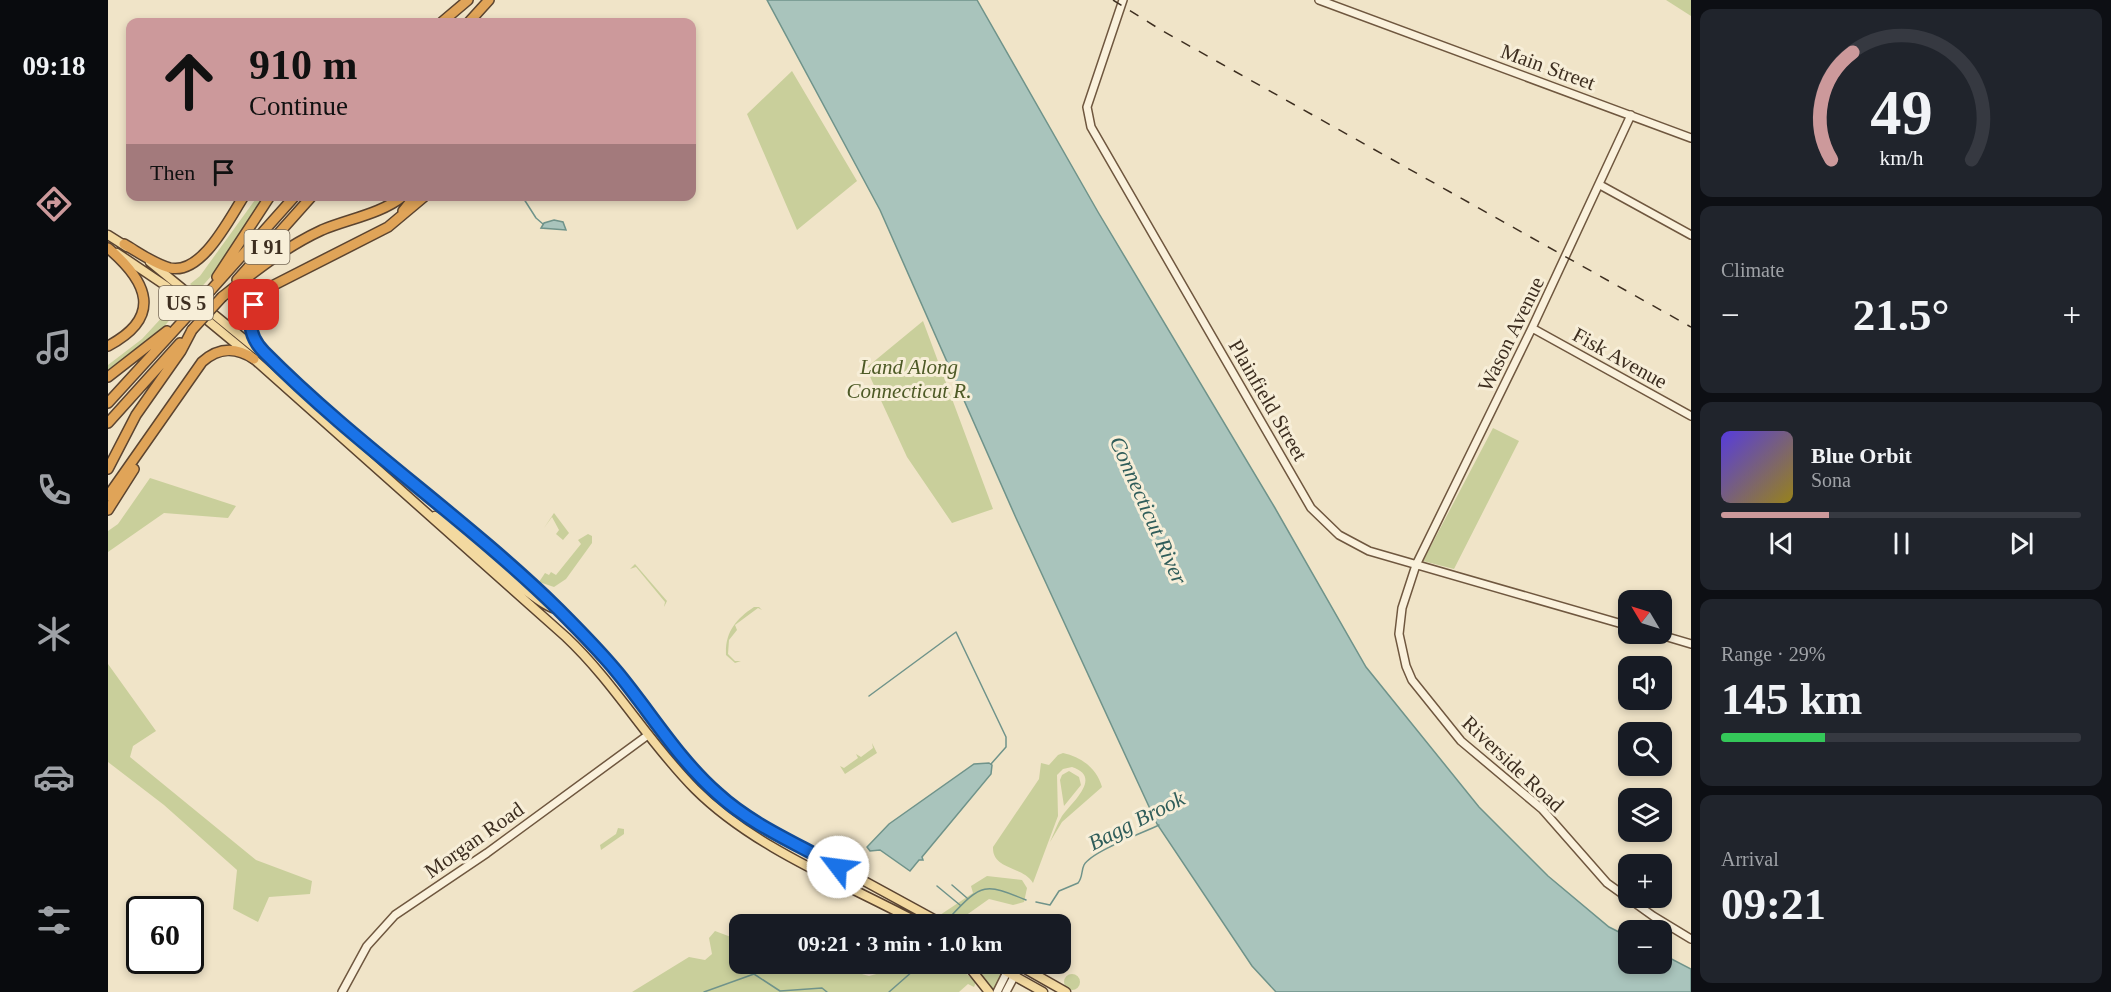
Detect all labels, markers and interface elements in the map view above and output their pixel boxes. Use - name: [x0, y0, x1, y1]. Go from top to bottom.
- street label: Main Street: [1498, 39, 1599, 95]
- icon: ahead: [150, 42, 228, 120]
- text: 910 m: [249, 42, 358, 88]
- text: 09:18: [23, 51, 86, 81]
- text: 49: [1870, 78, 1932, 147]
- text: Continue: [249, 91, 348, 121]
- text: km/h: [1879, 146, 1923, 170]
- icon: arrive: [207, 156, 240, 189]
- text: Then: [150, 160, 195, 185]
- icon: directions: [33, 183, 75, 225]
- road number: I 91: [244, 230, 290, 264]
- text: Climate: [1721, 259, 1784, 281]
- street label: Wason Avenue: [1473, 273, 1549, 395]
- pin: [228, 279, 279, 330]
- road number: US 5: [159, 286, 213, 320]
- icon: arrive: [237, 288, 270, 321]
- text: 21.5°: [1853, 290, 1949, 340]
- text: −: [1721, 297, 1740, 333]
- text: +: [2062, 297, 2081, 333]
- street label: Fisk Avenue: [1569, 322, 1671, 394]
- icon: music: [33, 326, 75, 368]
- street label: Plainfield Street: [1224, 335, 1312, 465]
- park label: Land Along Connecticut R.: [847, 355, 971, 403]
- water label: Connecticut River: [1105, 432, 1193, 589]
- text: Blue Orbit: [1811, 443, 1912, 468]
- icon: phone: [33, 469, 75, 511]
- text: Sona: [1811, 469, 1851, 491]
- icon: previous: [1765, 527, 1798, 560]
- icon: pause: [1885, 527, 1918, 560]
- icon: next: [2005, 527, 2038, 560]
- north arrow: [1618, 590, 1672, 644]
- map controls: [1618, 590, 1672, 974]
- icon: climate: [33, 613, 75, 655]
- text: Range · 29%: [1721, 643, 1825, 665]
- button: sound: [1618, 656, 1672, 710]
- text: 145 km: [1721, 674, 1862, 724]
- street label: Riverside Road: [1457, 711, 1569, 817]
- button: search: [1618, 722, 1672, 776]
- icon: car: [33, 756, 75, 798]
- water label: Bagg Brook: [1084, 785, 1190, 855]
- button: layers: [1618, 788, 1672, 842]
- street label: Morgan Road: [420, 797, 529, 883]
- position arrow: [806, 835, 870, 899]
- text: Arrival: [1721, 848, 1779, 870]
- button: +: [1618, 854, 1672, 908]
- text: 09:21: [1721, 879, 1826, 929]
- speed limit sign: 60: [126, 896, 204, 974]
- icon: filters: [33, 899, 75, 941]
- button: −: [1618, 920, 1672, 974]
- text: 09:21 · 3 min · 1.0 km: [798, 931, 1002, 956]

